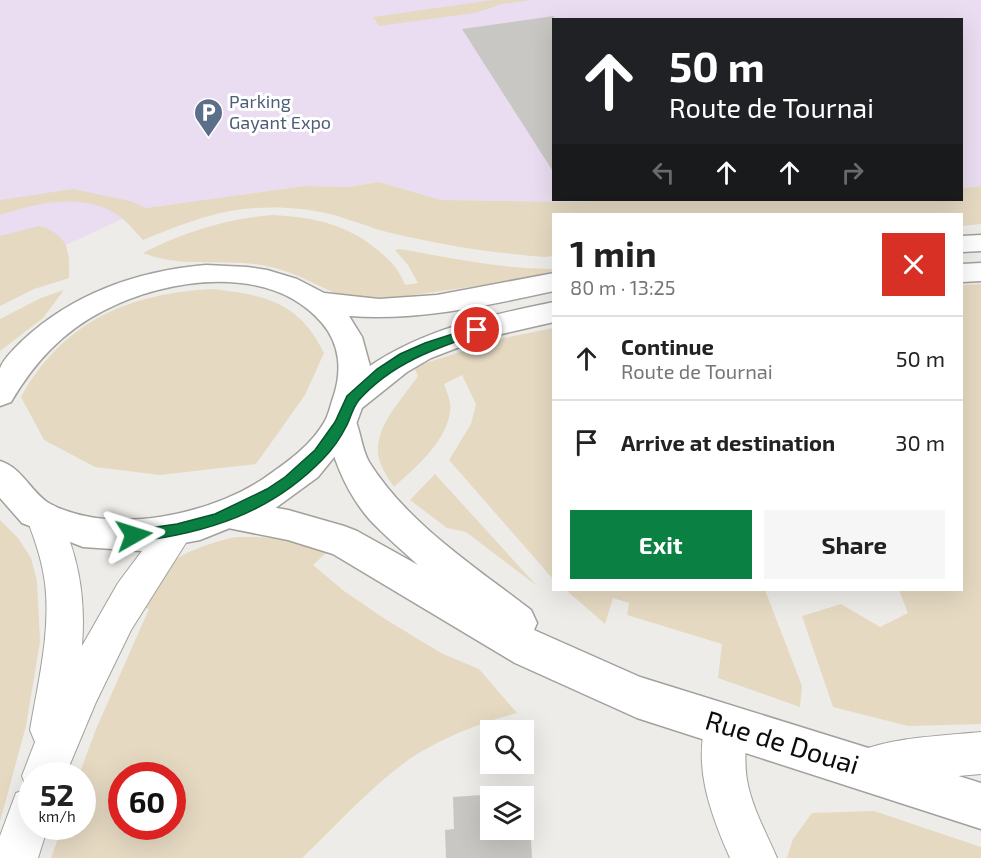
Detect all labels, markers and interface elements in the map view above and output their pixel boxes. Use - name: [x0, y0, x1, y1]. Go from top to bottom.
- text: 50 m: [669, 40, 765, 90]
- icon: ahead: [570, 42, 648, 120]
- place label: Parking Gayant Expo: [229, 90, 331, 133]
- text: Route de Tournai: [669, 91, 874, 123]
- parking icon: Parking Gayant Expo: [192, 96, 224, 138]
- icon: left: [647, 156, 680, 189]
- icon: ahead: [710, 156, 743, 189]
- icon: ahead: [773, 156, 806, 189]
- icon: right: [836, 156, 869, 189]
- text: 1 min: [570, 231, 657, 274]
- button: close: [882, 233, 945, 296]
- text: 80 m · 13:25: [570, 275, 676, 299]
- pin: [451, 304, 502, 355]
- icon: arrive: [460, 313, 493, 346]
- text: Continue: [621, 333, 714, 359]
- icon: ahead: [570, 342, 603, 375]
- text: 50 m: [896, 345, 945, 371]
- text: Route de Tournai: [621, 359, 773, 383]
- icon: arrive: [570, 426, 603, 459]
- text: Arrive at destination: [621, 429, 835, 455]
- text: 30 m: [895, 429, 945, 455]
- position arrow: [102, 503, 166, 567]
- button: Exit: [570, 510, 752, 579]
- button: Share: [764, 510, 945, 579]
- street label: Rue de Douai: [702, 703, 863, 780]
- map controls: [480, 720, 534, 840]
- button: search: [480, 720, 534, 774]
- speed limit sign: 60: [108, 762, 186, 840]
- text: 52: [40, 776, 74, 812]
- button: layers: [480, 786, 534, 840]
- text: km/h: [38, 807, 76, 825]

